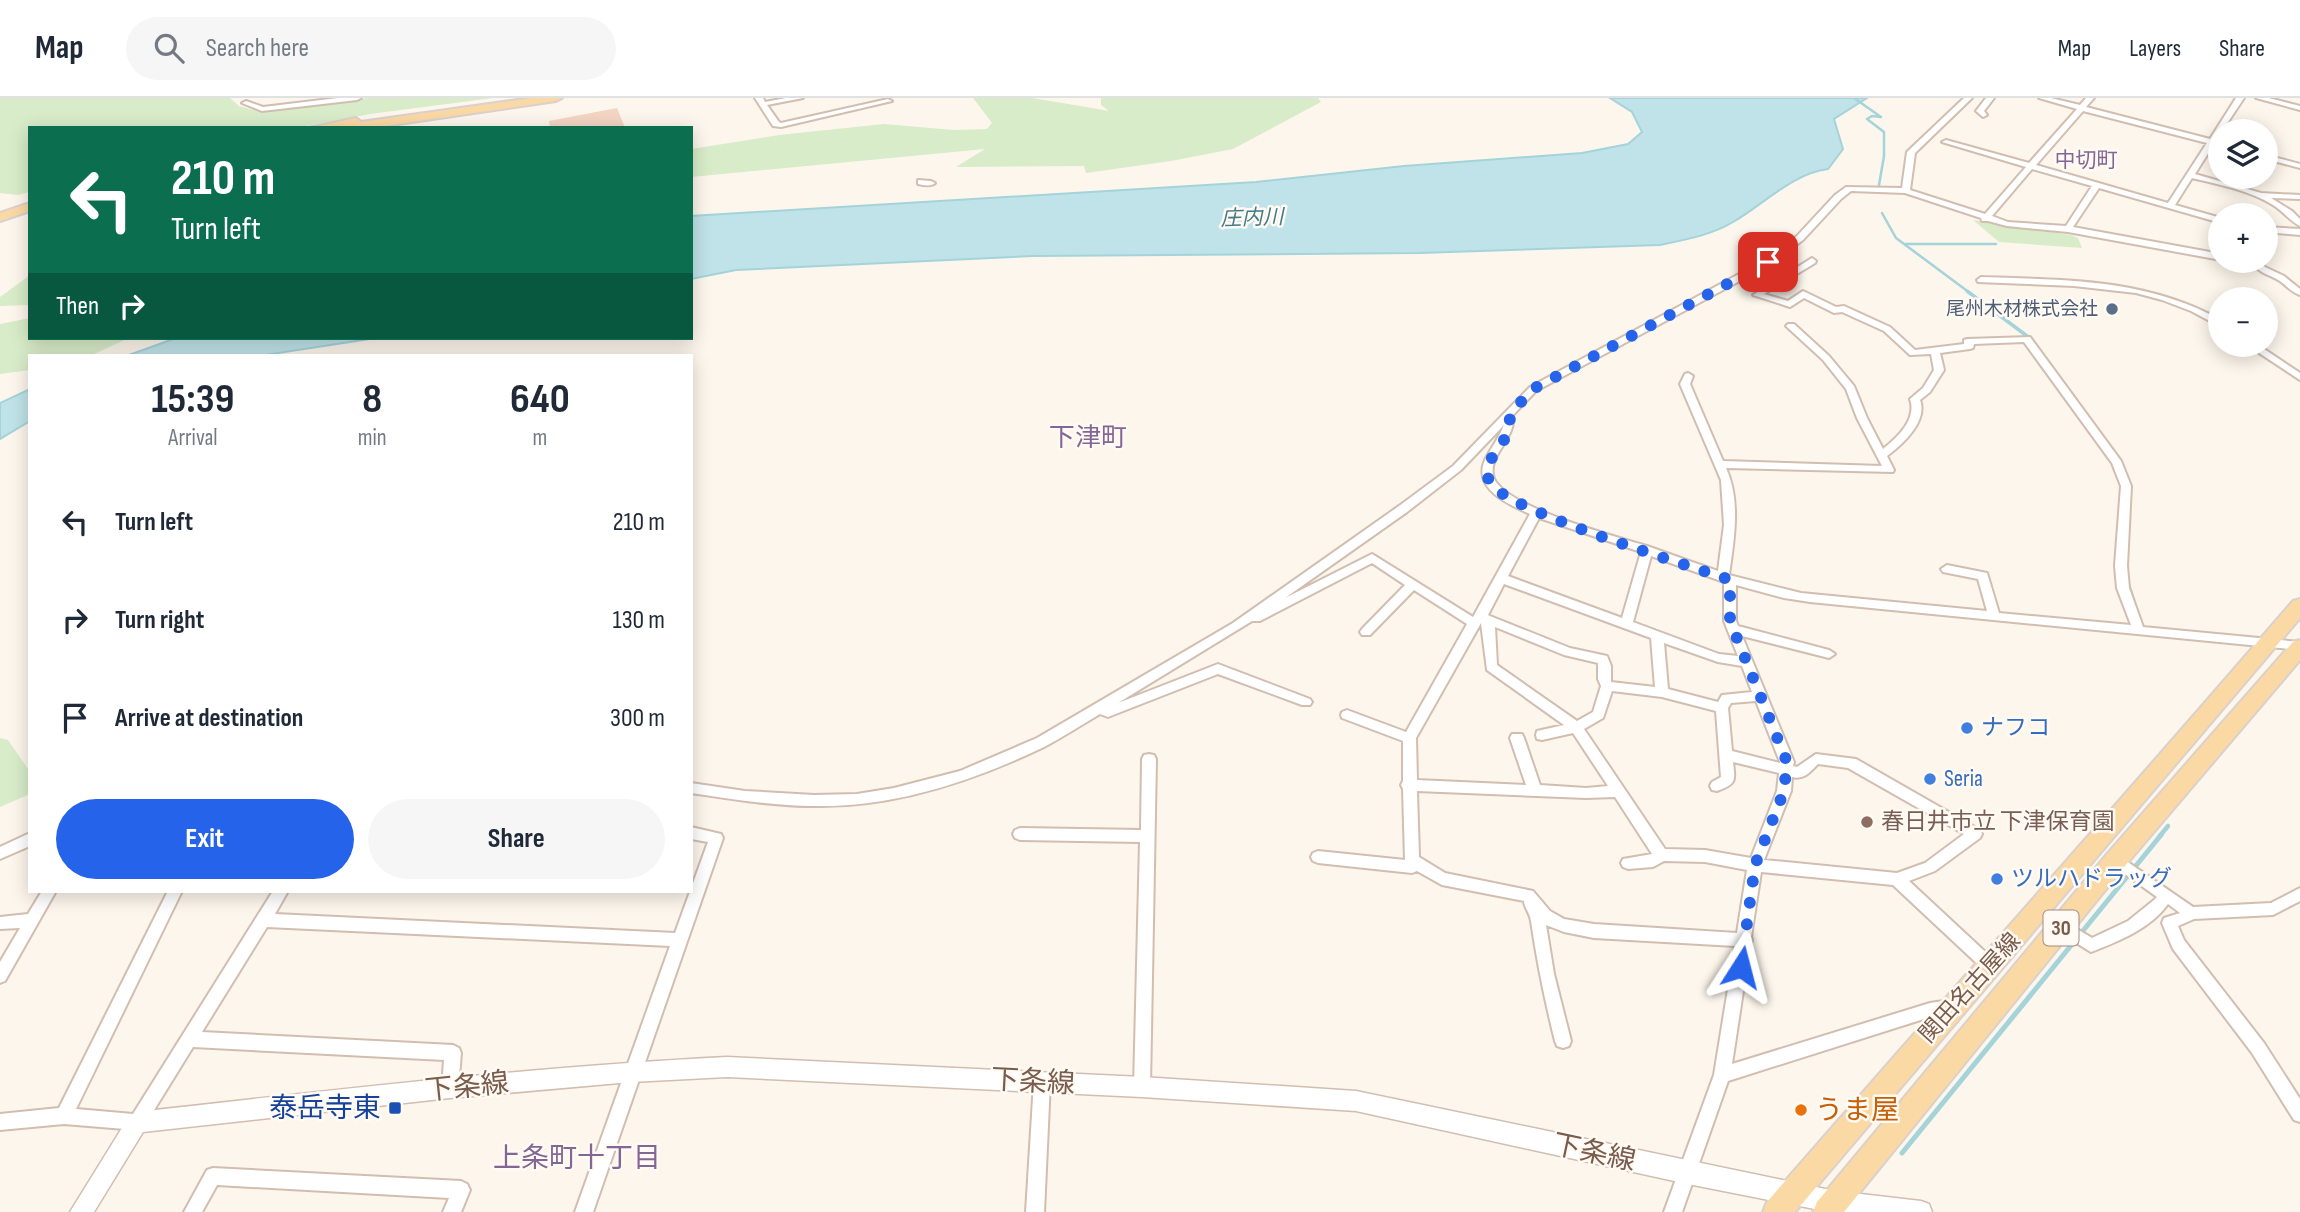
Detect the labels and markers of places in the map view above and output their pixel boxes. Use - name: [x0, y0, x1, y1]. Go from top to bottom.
- pin: [1738, 232, 1798, 292]
- place label: 尾州木材株式会社: [1946, 298, 2098, 321]
- marker: 尾州木材株式会社: [2104, 301, 2120, 317]
- place label: ナフコ: [1981, 714, 2050, 742]
- marker: ナフコ: [1959, 720, 1975, 736]
- place label: Seria: [1944, 765, 1983, 793]
- marker: Seria: [1922, 771, 1938, 787]
- place label: 春日井市立 下津保育園: [1881, 808, 2115, 836]
- marker: 春日井市立 下津保育園: [1859, 814, 1875, 830]
- place label: ツルハドラッグ: [2011, 865, 2172, 893]
- marker: ツルハドラッグ: [1989, 871, 2005, 887]
- place label: 泰岳寺東: [269, 1092, 381, 1125]
- place label: うま屋: [1815, 1094, 1899, 1127]
- marker: 泰岳寺東: [387, 1100, 403, 1116]
- marker: うま屋: [1793, 1102, 1809, 1118]

